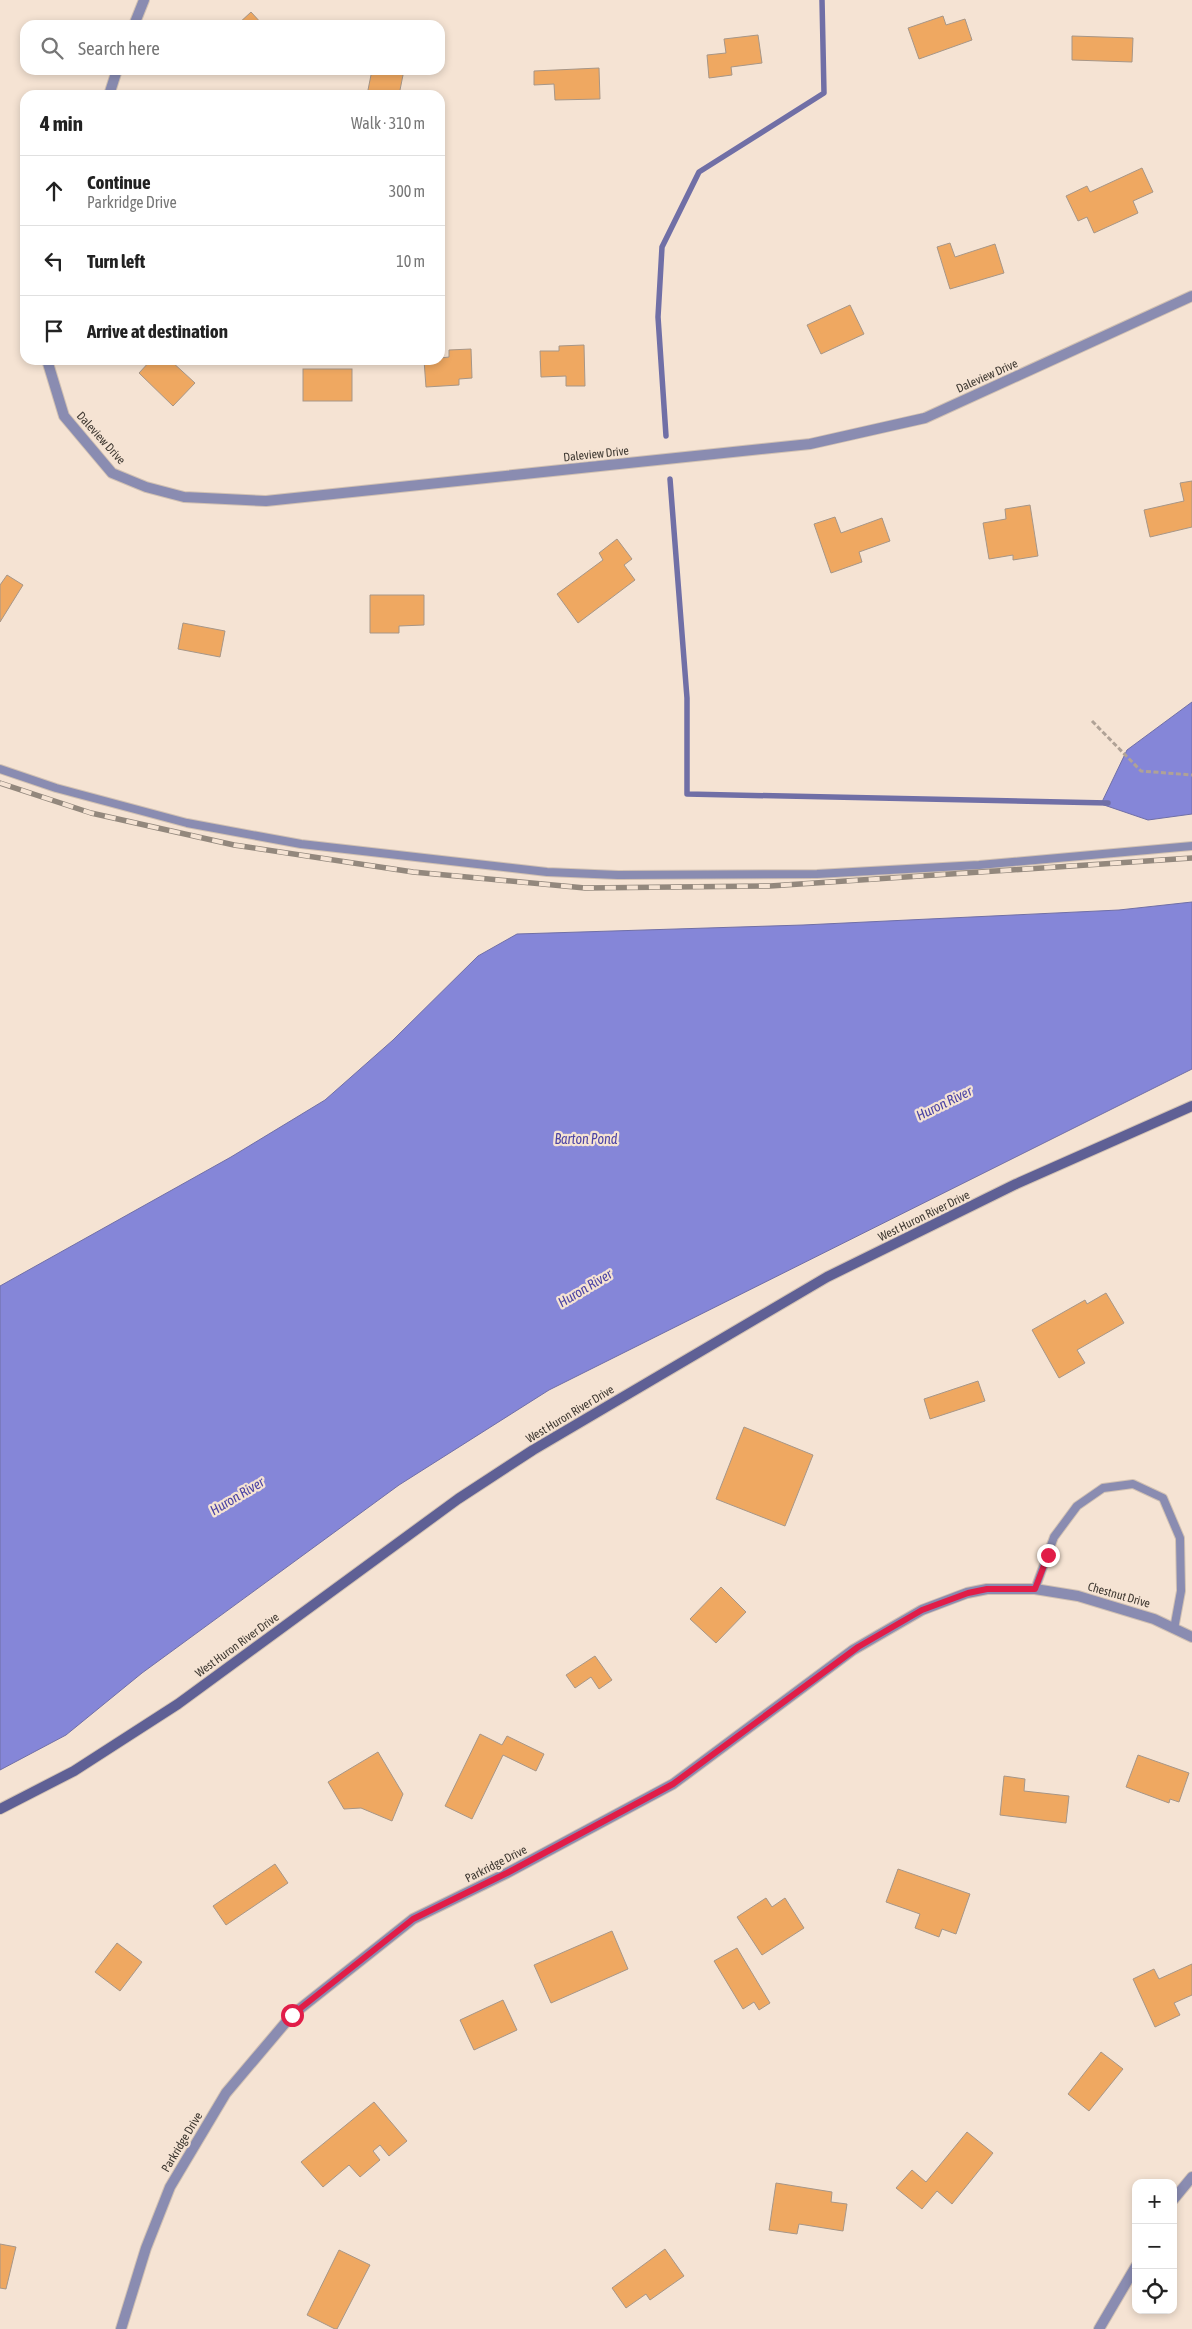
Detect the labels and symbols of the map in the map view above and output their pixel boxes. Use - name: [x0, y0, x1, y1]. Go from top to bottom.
- street label: Daleview Drive: [954, 356, 1020, 396]
- street label: Daleview Drive: [74, 409, 128, 467]
- street label: Daleview Drive: [563, 444, 629, 464]
- water label: Huron River: [913, 1082, 975, 1123]
- water label: Barton Pond: [554, 1131, 618, 1147]
- street label: West Huron River Drive: [876, 1188, 972, 1244]
- water label: Huron River: [555, 1265, 616, 1310]
- street label: West Huron River Drive: [524, 1382, 616, 1446]
- water label: Huron River: [207, 1473, 268, 1518]
- route end: [1037, 1544, 1060, 1567]
- street label: Chestnut Drive: [1086, 1579, 1152, 1611]
- street label: West Huron River Drive: [192, 1610, 282, 1680]
- street label: Parkridge Drive: [463, 1842, 529, 1886]
- route start: [281, 2004, 304, 2027]
- street label: Parkridge Drive: [159, 2110, 205, 2174]

